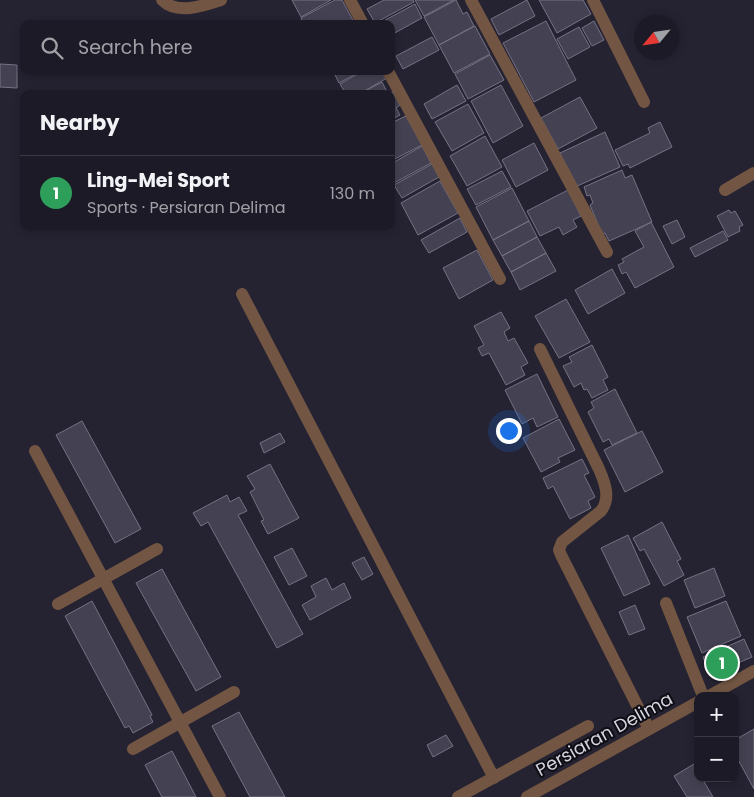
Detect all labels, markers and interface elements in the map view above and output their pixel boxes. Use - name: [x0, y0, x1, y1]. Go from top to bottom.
- north arrow: [634, 15, 679, 60]
- search box: [20, 20, 395, 75]
- icon: search: [38, 34, 66, 62]
- text: Search here: [78, 34, 192, 61]
- text: Nearby: [40, 108, 120, 137]
- text: Ling-Mei Sport: [87, 167, 230, 194]
- text: 1: [53, 182, 59, 205]
- text: 130 m: [330, 182, 375, 205]
- text: Sports · Persiaran Delima: [87, 196, 285, 219]
- your location: [496, 418, 522, 444]
- pin: 1: [706, 644, 738, 682]
- street label: Persiaran Delima: [531, 686, 677, 782]
- map controls: [694, 692, 739, 782]
- button: +: [694, 692, 739, 737]
- button: −: [694, 737, 739, 782]

